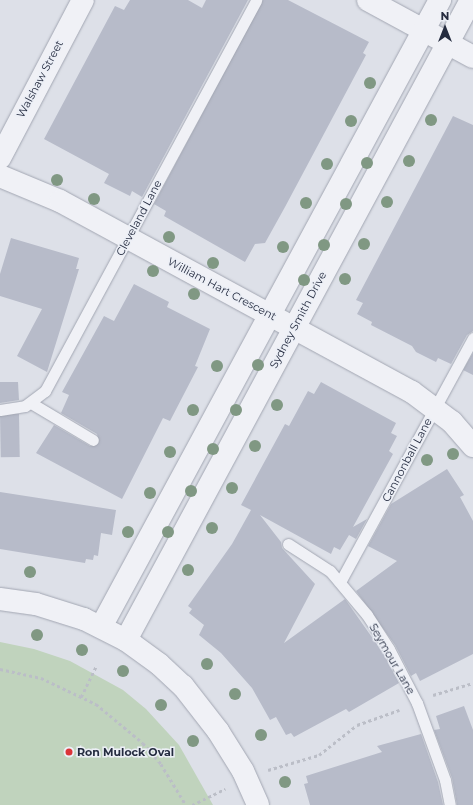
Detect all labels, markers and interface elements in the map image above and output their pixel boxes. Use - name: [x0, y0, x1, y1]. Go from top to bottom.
- north arrow: [425, 8, 465, 48]
- text: N: [441, 9, 449, 23]
- street label: Walshaw Street: [14, 38, 66, 120]
- street label: Cleveland Lane: [113, 178, 165, 258]
- street label: William Hart Crescent: [165, 255, 279, 323]
- street label: Sydney Smith Drive: [267, 269, 329, 371]
- street label: Cannonball Lane: [379, 416, 435, 504]
- street label: Seymour Lane: [366, 621, 418, 697]
- place label: Ron Mulock Oval: [77, 745, 174, 759]
- marker: Ron Mulock Oval: [64, 747, 74, 757]

